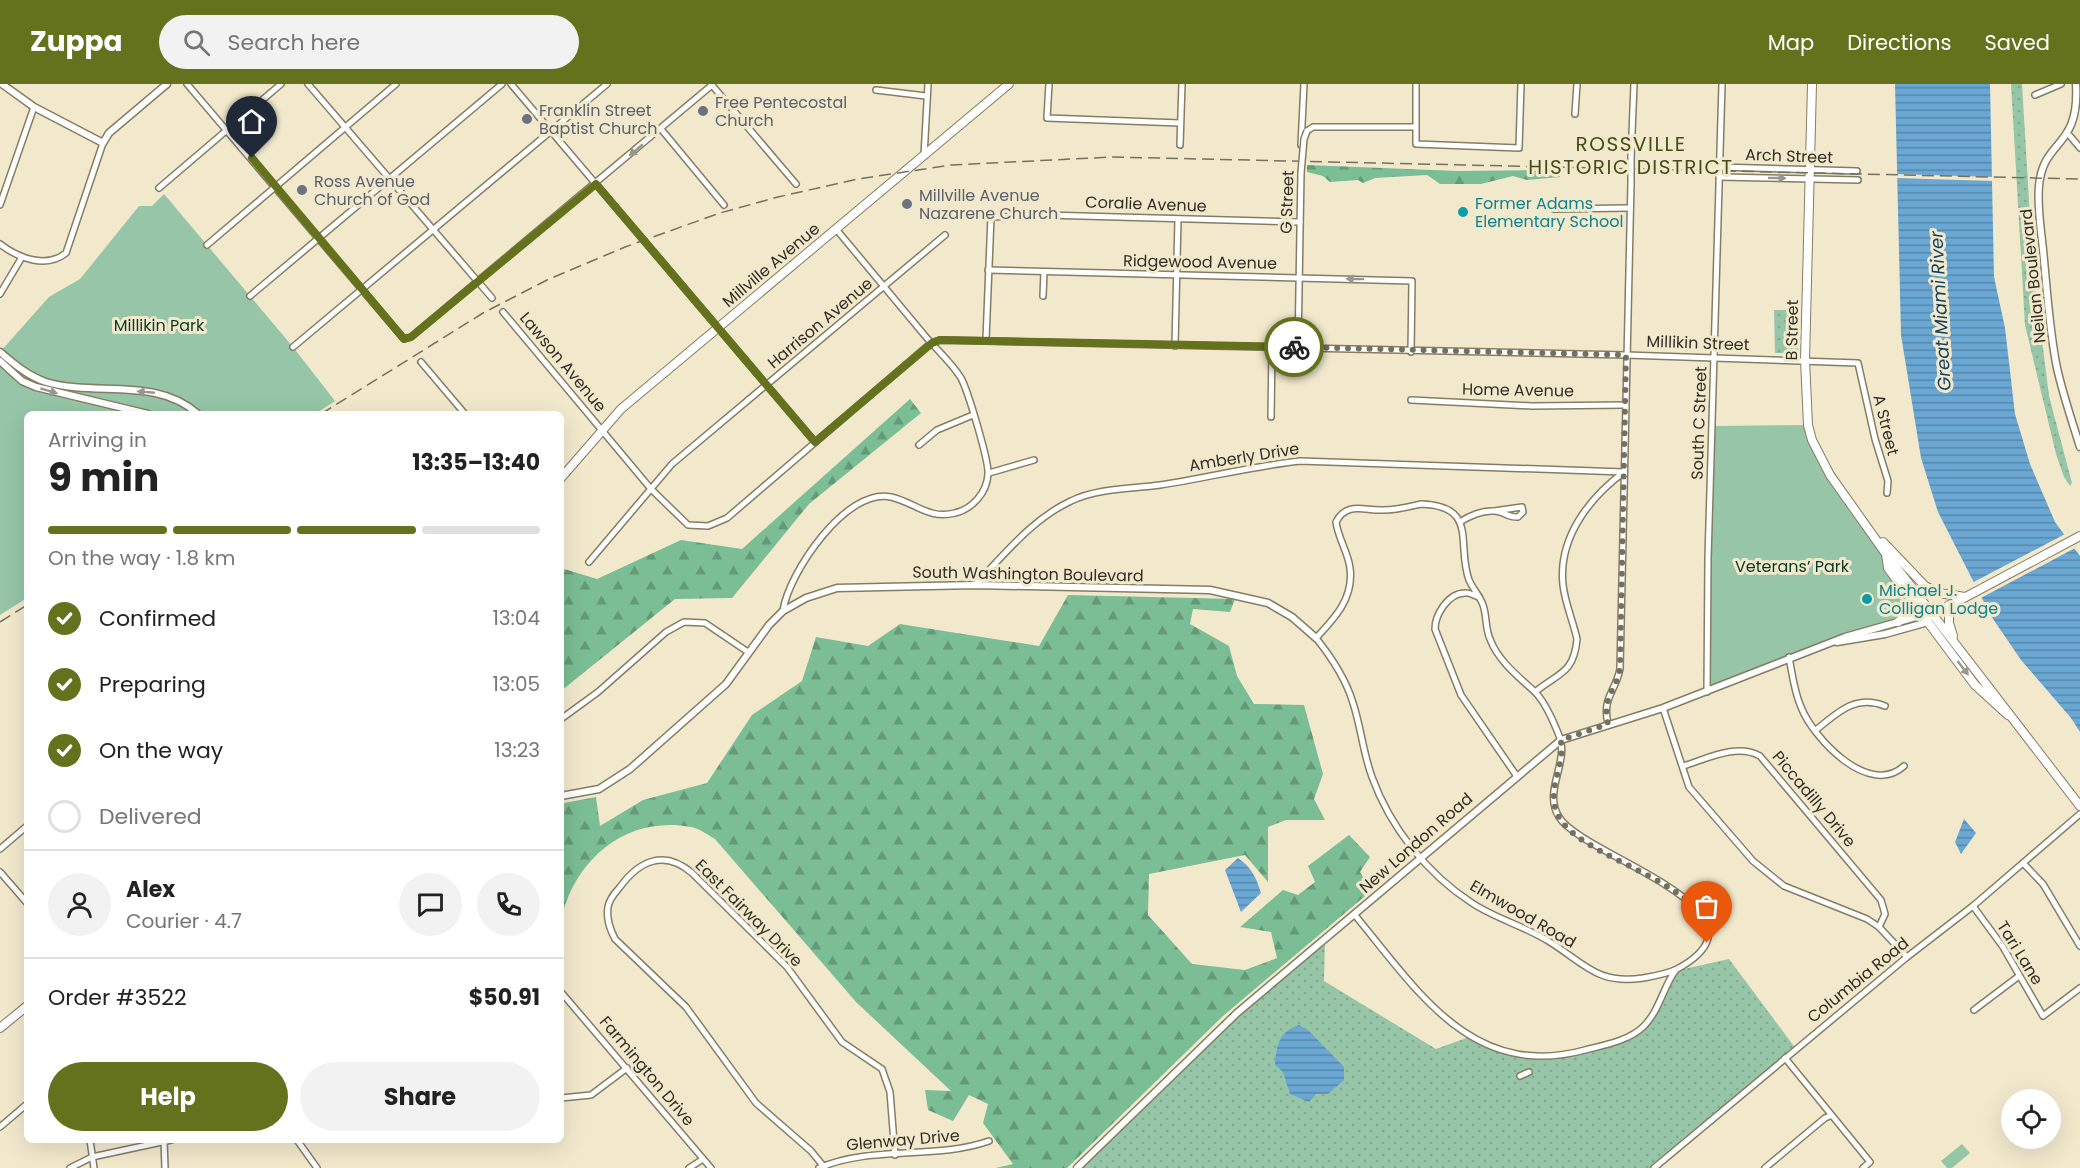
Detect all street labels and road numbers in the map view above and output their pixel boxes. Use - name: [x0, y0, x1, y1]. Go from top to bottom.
- street label: Arch Street: [1745, 143, 1833, 169]
- street label: G Street: [1274, 170, 1300, 234]
- street label: Coralie Avenue: [1085, 190, 1207, 218]
- street label: Neilan Boulevard: [2015, 208, 2051, 344]
- street label: Millville Avenue: [717, 217, 825, 313]
- street label: Ridgewood Avenue: [1123, 249, 1277, 275]
- street label: Harrison Avenue: [762, 272, 878, 374]
- street label: B Street: [1780, 299, 1804, 361]
- street label: Lawson Avenue: [514, 307, 612, 417]
- street label: Millikin Street: [1646, 330, 1750, 356]
- street label: South C Street: [1686, 366, 1712, 480]
- street label: Home Avenue: [1462, 378, 1574, 402]
- street label: A Street: [1867, 392, 1905, 458]
- street label: Amberly Drive: [1187, 437, 1301, 477]
- street label: South Washington Boulevard: [912, 560, 1144, 588]
- street label: Piccadilly Drive: [1767, 746, 1861, 852]
- street label: New London Road: [1354, 787, 1478, 899]
- street label: East Fairway Drive: [690, 854, 808, 972]
- street label: Elmwood Road: [1466, 874, 1580, 954]
- street label: Tari Lane: [1991, 917, 2049, 989]
- street label: Columbia Road: [1802, 932, 1914, 1028]
- street label: Farmington Drive: [594, 1011, 700, 1131]
- street label: Glenway Drive: [845, 1124, 961, 1156]

